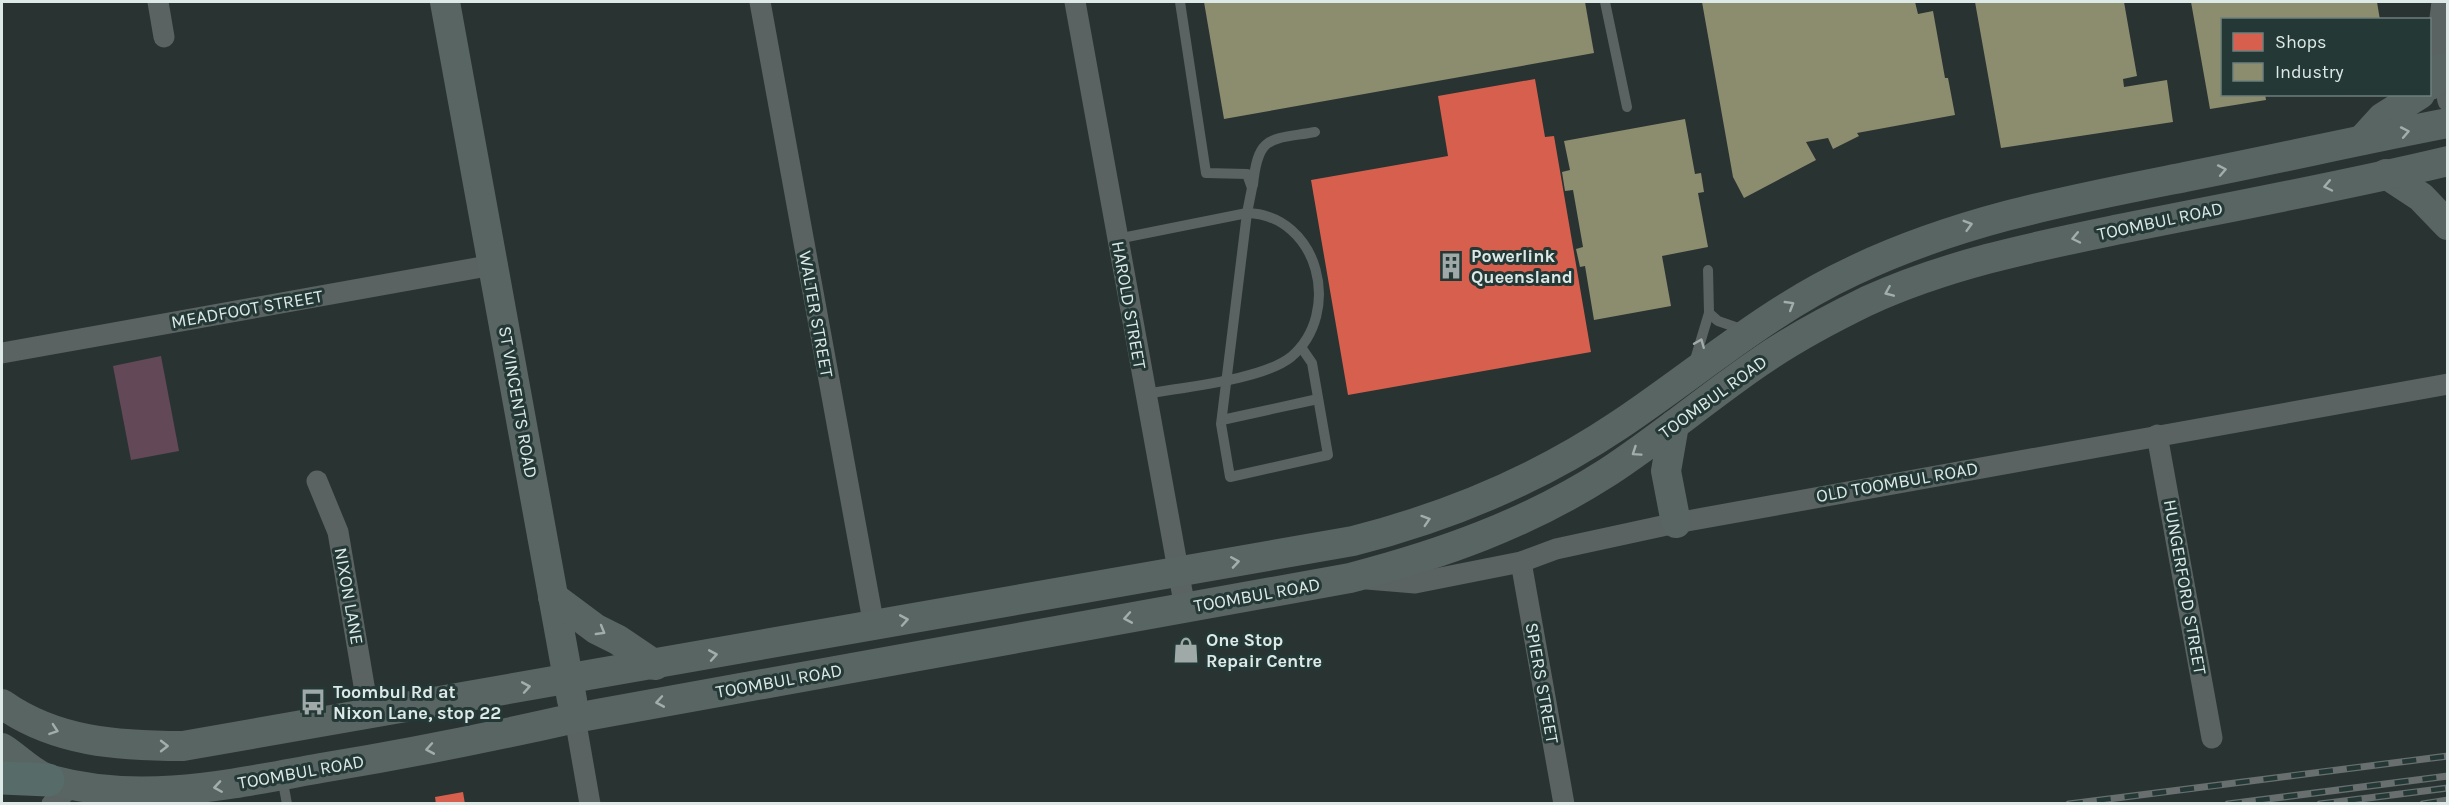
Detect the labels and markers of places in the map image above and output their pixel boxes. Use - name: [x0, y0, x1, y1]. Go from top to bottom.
- place label: Powerlink Queensland: [1471, 245, 1573, 288]
- building icon: Powerlink Queensland: [1436, 251, 1466, 281]
- place label: One Stop Repair Centre: [1206, 629, 1322, 672]
- shop icon: One Stop Repair Centre: [1171, 635, 1201, 665]
- place label: Toombul Rd at Nixon Lane, stop 22: [333, 681, 501, 724]
- bus stop icon: Toombul Rd at Nixon Lane, stop 22: [298, 687, 328, 717]

